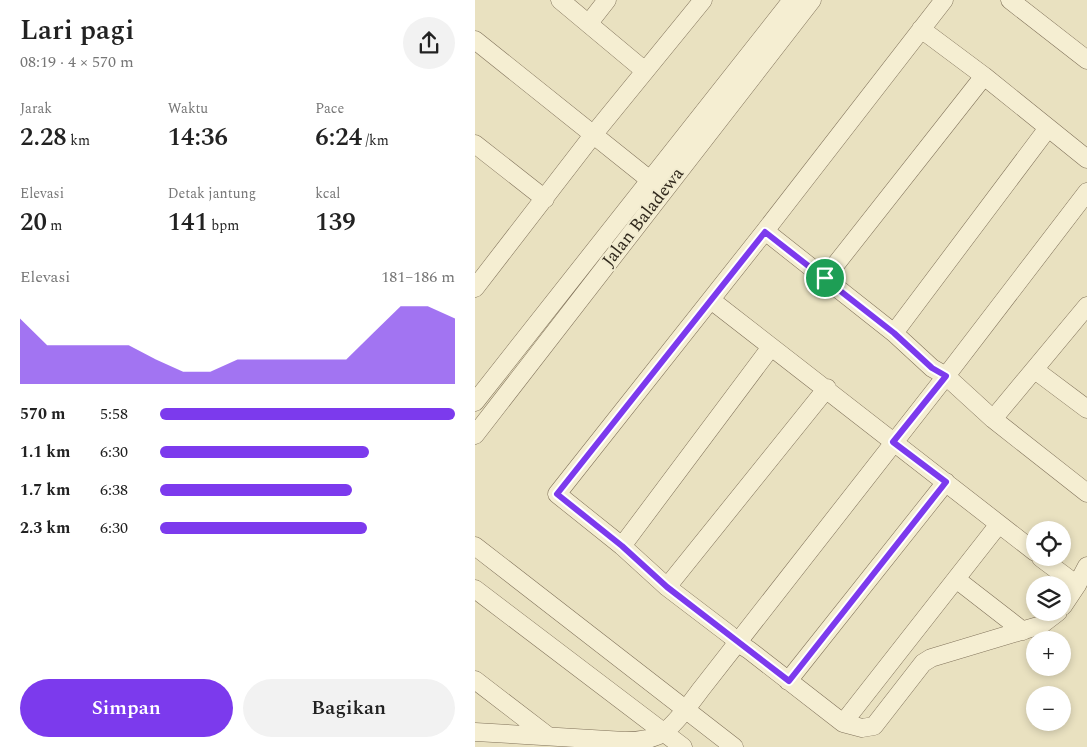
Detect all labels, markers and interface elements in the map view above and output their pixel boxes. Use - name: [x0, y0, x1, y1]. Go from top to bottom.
- text: Lari pagi: [20, 9, 134, 52]
- button: share: [403, 17, 455, 69]
- text: 08:19 · 4 × 570 m: [20, 50, 134, 74]
- text: Jarak: [20, 98, 52, 119]
- text: Waktu: [168, 98, 208, 119]
- text: Pace: [315, 98, 344, 119]
- text: 2.28: [20, 119, 67, 157]
- text: 14:36: [168, 119, 228, 157]
- text: 6:24: [315, 119, 362, 157]
- text: km: [67, 130, 90, 151]
- text: /km: [362, 130, 389, 151]
- street label: Jalan Baladewa: [595, 161, 691, 273]
- text: Elevasi: [20, 183, 64, 204]
- text: Detak jantung: [168, 183, 256, 204]
- text: kcal: [315, 183, 340, 204]
- text: 20: [20, 204, 47, 242]
- text: 141: [168, 204, 208, 242]
- text: 139: [315, 204, 356, 242]
- text: m: [47, 215, 62, 236]
- text: bpm: [208, 215, 239, 236]
- pin: [804, 257, 846, 299]
- icon: arrive: [811, 264, 839, 292]
- text: Elevasi: [20, 265, 70, 289]
- text: 181–186 m: [381, 265, 455, 289]
- text: 570 m: [20, 402, 65, 426]
- text: 5:58: [100, 402, 128, 426]
- text: 1.1 km: [20, 440, 70, 464]
- text: 6:30: [100, 440, 128, 464]
- text: 1.7 km: [20, 478, 70, 502]
- text: 6:38: [100, 478, 128, 502]
- text: 2.3 km: [20, 516, 70, 540]
- text: 6:30: [100, 516, 128, 540]
- map controls: [1026, 521, 1071, 731]
- button: locate: [1026, 521, 1071, 566]
- button: layers: [1026, 576, 1071, 621]
- button: +: [1026, 631, 1071, 676]
- button: Simpan: [20, 679, 233, 737]
- button: Bagikan: [243, 679, 455, 737]
- button: −: [1026, 686, 1071, 731]

